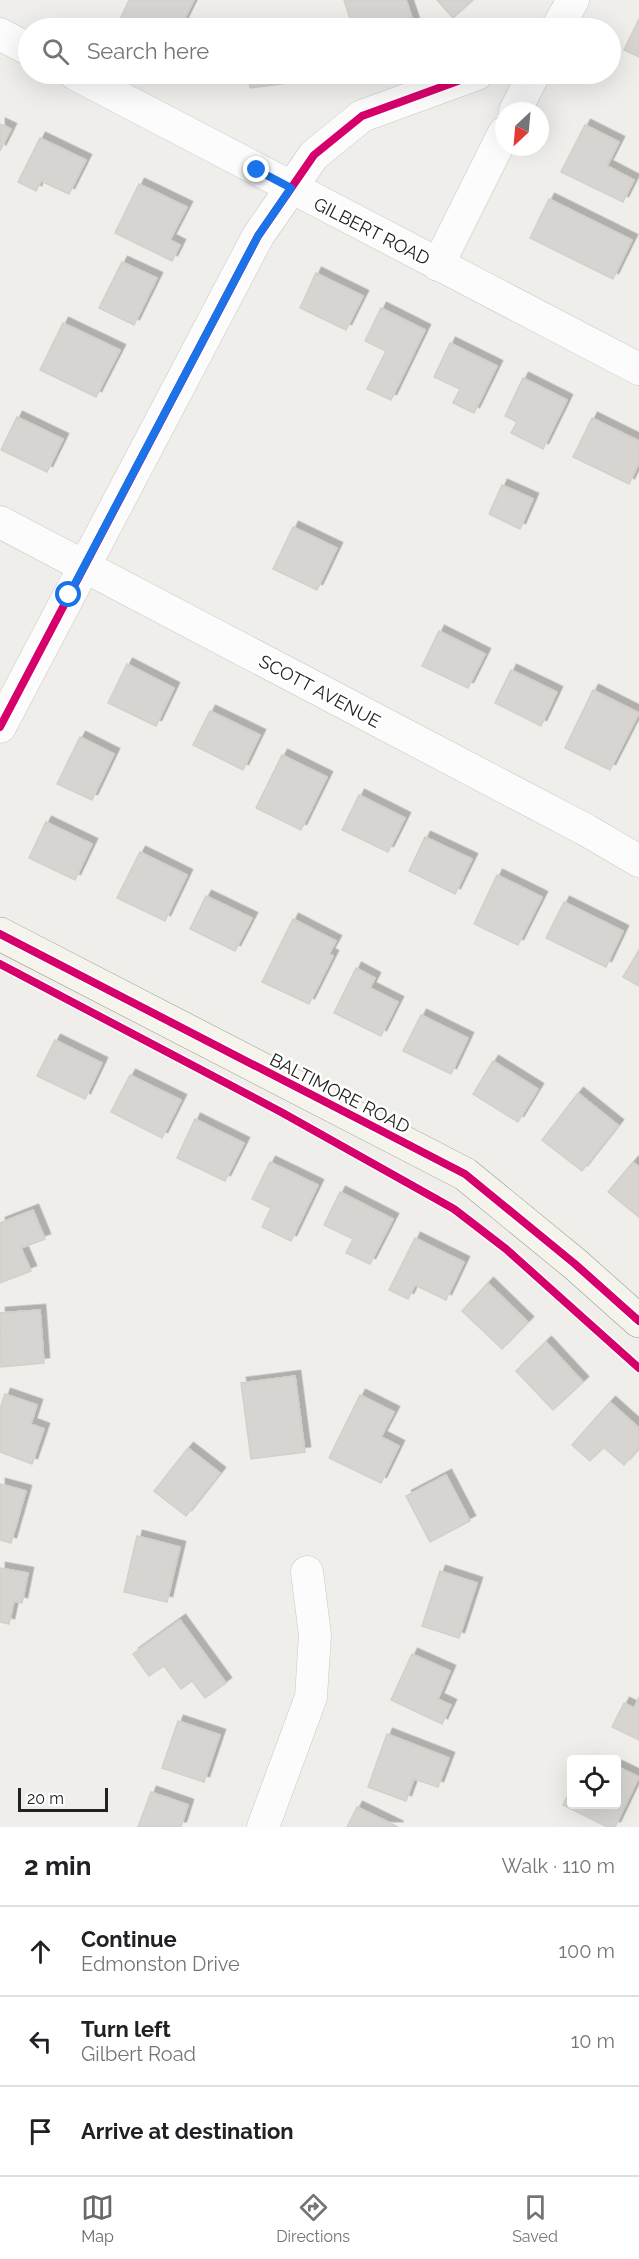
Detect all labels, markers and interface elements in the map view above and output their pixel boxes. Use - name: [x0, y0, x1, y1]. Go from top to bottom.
- search box: [18, 18, 621, 84]
- icon: search: [39, 35, 72, 68]
- text: Search here: [87, 38, 209, 64]
- north arrow: [495, 102, 549, 156]
- route end: [243, 156, 269, 182]
- street label: GILBERT ROAD: [311, 193, 434, 269]
- route start: [55, 581, 81, 607]
- street label: SCOTT AVENUE: [256, 650, 384, 732]
- street label: BALTIMORE ROAD: [267, 1049, 414, 1137]
- map controls: [567, 1755, 621, 1809]
- button: locate: [567, 1755, 621, 1809]
- scale bar: [18, 1785, 108, 1812]
- text: 20 m: [27, 1789, 64, 1808]
- text: 2 min: [24, 1851, 91, 1881]
- text: Walk · 110 m: [501, 1854, 615, 1878]
- text: Continue: [81, 1926, 177, 1952]
- icon: ahead: [24, 1935, 57, 1968]
- text: 100 m: [558, 1939, 615, 1963]
- text: Edmonston Drive: [81, 1952, 240, 1976]
- text: Turn left: [81, 2016, 171, 2042]
- icon: left: [24, 2025, 57, 2058]
- text: 10 m: [571, 2029, 615, 2053]
- text: Gilbert Road: [81, 2042, 196, 2066]
- icon: arrive: [24, 2115, 57, 2148]
- text: Arrive at destination: [81, 2118, 294, 2144]
- tab: Map: [81, 2191, 114, 2246]
- tab: Directions: [276, 2191, 350, 2246]
- tab: Saved: [512, 2191, 558, 2246]

